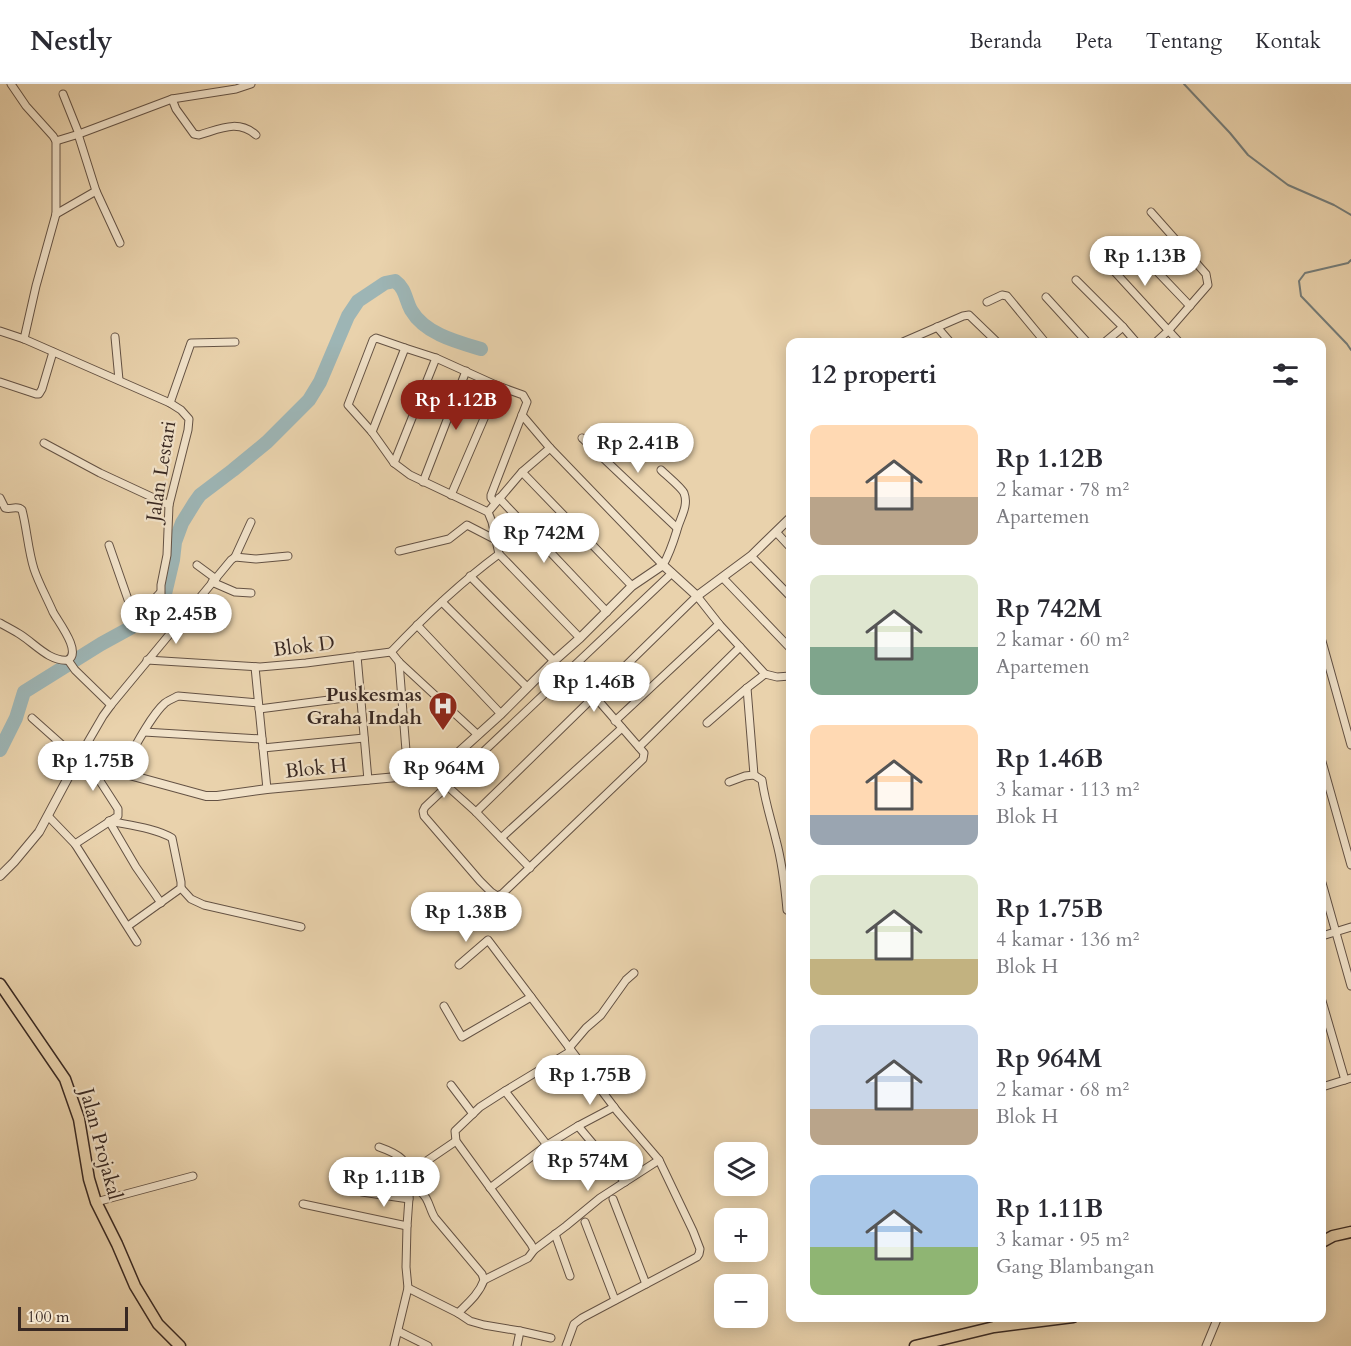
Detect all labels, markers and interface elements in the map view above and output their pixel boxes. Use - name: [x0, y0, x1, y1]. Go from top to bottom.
- text: Nestly: [30, 22, 113, 60]
- text: Beranda: [969, 27, 1042, 56]
- text: Peta: [1075, 27, 1113, 56]
- text: Tentang: [1146, 27, 1222, 56]
- text: Kontak: [1255, 27, 1321, 56]
- pin: Rp 1.13B: [1083, 236, 1207, 287]
- text: Rp 1.13B: [1104, 242, 1186, 269]
- text: 12 properti: [810, 357, 937, 392]
- icon: filters: [1269, 358, 1302, 391]
- pin: Rp 1.12B: [394, 380, 518, 431]
- text: Rp 1.12B: [415, 386, 497, 413]
- street label: Jalan Lestari: [139, 418, 182, 526]
- pin: Rp 2.41B: [576, 423, 700, 474]
- text: Rp 2.41B: [597, 429, 679, 456]
- text: Rp 1.12B: [996, 441, 1103, 476]
- icon: home: [858, 449, 930, 521]
- text: 2 kamar · 78 m²: [996, 476, 1129, 503]
- text: Apartemen: [996, 503, 1090, 530]
- pin: Rp 742M: [489, 513, 599, 564]
- text: Rp 742M: [503, 519, 585, 546]
- text: Rp 742M: [996, 591, 1102, 626]
- pin: Rp 2.45B: [114, 594, 238, 645]
- icon: home: [858, 599, 930, 671]
- text: Rp 2.45B: [135, 600, 217, 627]
- text: 2 kamar · 60 m²: [996, 626, 1129, 653]
- street label: Blok D: [272, 629, 336, 663]
- text: Apartemen: [996, 653, 1090, 680]
- pin: Rp 1.46B: [532, 662, 656, 713]
- text: Rp 1.46B: [553, 668, 635, 695]
- place label: Puskesmas Graha Indah: [306, 681, 423, 731]
- hospital icon: Puskesmas Graha Indah: [427, 690, 459, 732]
- pin: Rp 1.75B: [31, 741, 155, 792]
- text: Rp 1.46B: [996, 741, 1103, 776]
- text: Rp 1.75B: [52, 747, 134, 774]
- pin: Rp 964M: [389, 748, 499, 799]
- icon: home: [858, 749, 930, 821]
- street label: Blok H: [284, 751, 349, 785]
- text: Rp 964M: [403, 754, 485, 781]
- text: 3 kamar · 113 m²: [996, 776, 1139, 803]
- text: Blok H: [996, 803, 1058, 830]
- text: Rp 1.75B: [996, 891, 1103, 926]
- pin: Rp 1.38B: [404, 892, 528, 943]
- text: Rp 1.38B: [425, 898, 507, 925]
- icon: home: [858, 899, 930, 971]
- text: 4 kamar · 136 m²: [996, 926, 1139, 953]
- text: Blok H: [996, 953, 1058, 980]
- text: Rp 964M: [996, 1041, 1102, 1076]
- icon: home: [858, 1049, 930, 1121]
- pin: Rp 1.75B: [528, 1055, 652, 1106]
- text: Rp 1.75B: [549, 1061, 631, 1088]
- text: 2 kamar · 68 m²: [996, 1076, 1129, 1103]
- street label: Jalan Projakal: [72, 1082, 129, 1203]
- text: Blok H: [996, 1103, 1058, 1130]
- pin: Rp 574M: [533, 1141, 643, 1192]
- map controls: [714, 1142, 768, 1328]
- button: layers: [714, 1142, 768, 1196]
- text: Rp 574M: [547, 1147, 629, 1174]
- pin: Rp 1.11B: [322, 1157, 446, 1208]
- text: Rp 1.11B: [343, 1163, 425, 1190]
- text: Rp 1.11B: [996, 1191, 1103, 1226]
- icon: home: [858, 1199, 930, 1271]
- button: +: [714, 1208, 768, 1262]
- text: 3 kamar · 95 m²: [996, 1226, 1129, 1253]
- text: Gang Blambangan: [996, 1253, 1155, 1280]
- button: −: [714, 1274, 768, 1328]
- scale bar: [18, 1304, 128, 1332]
- text: 100 m: [27, 1306, 69, 1328]

